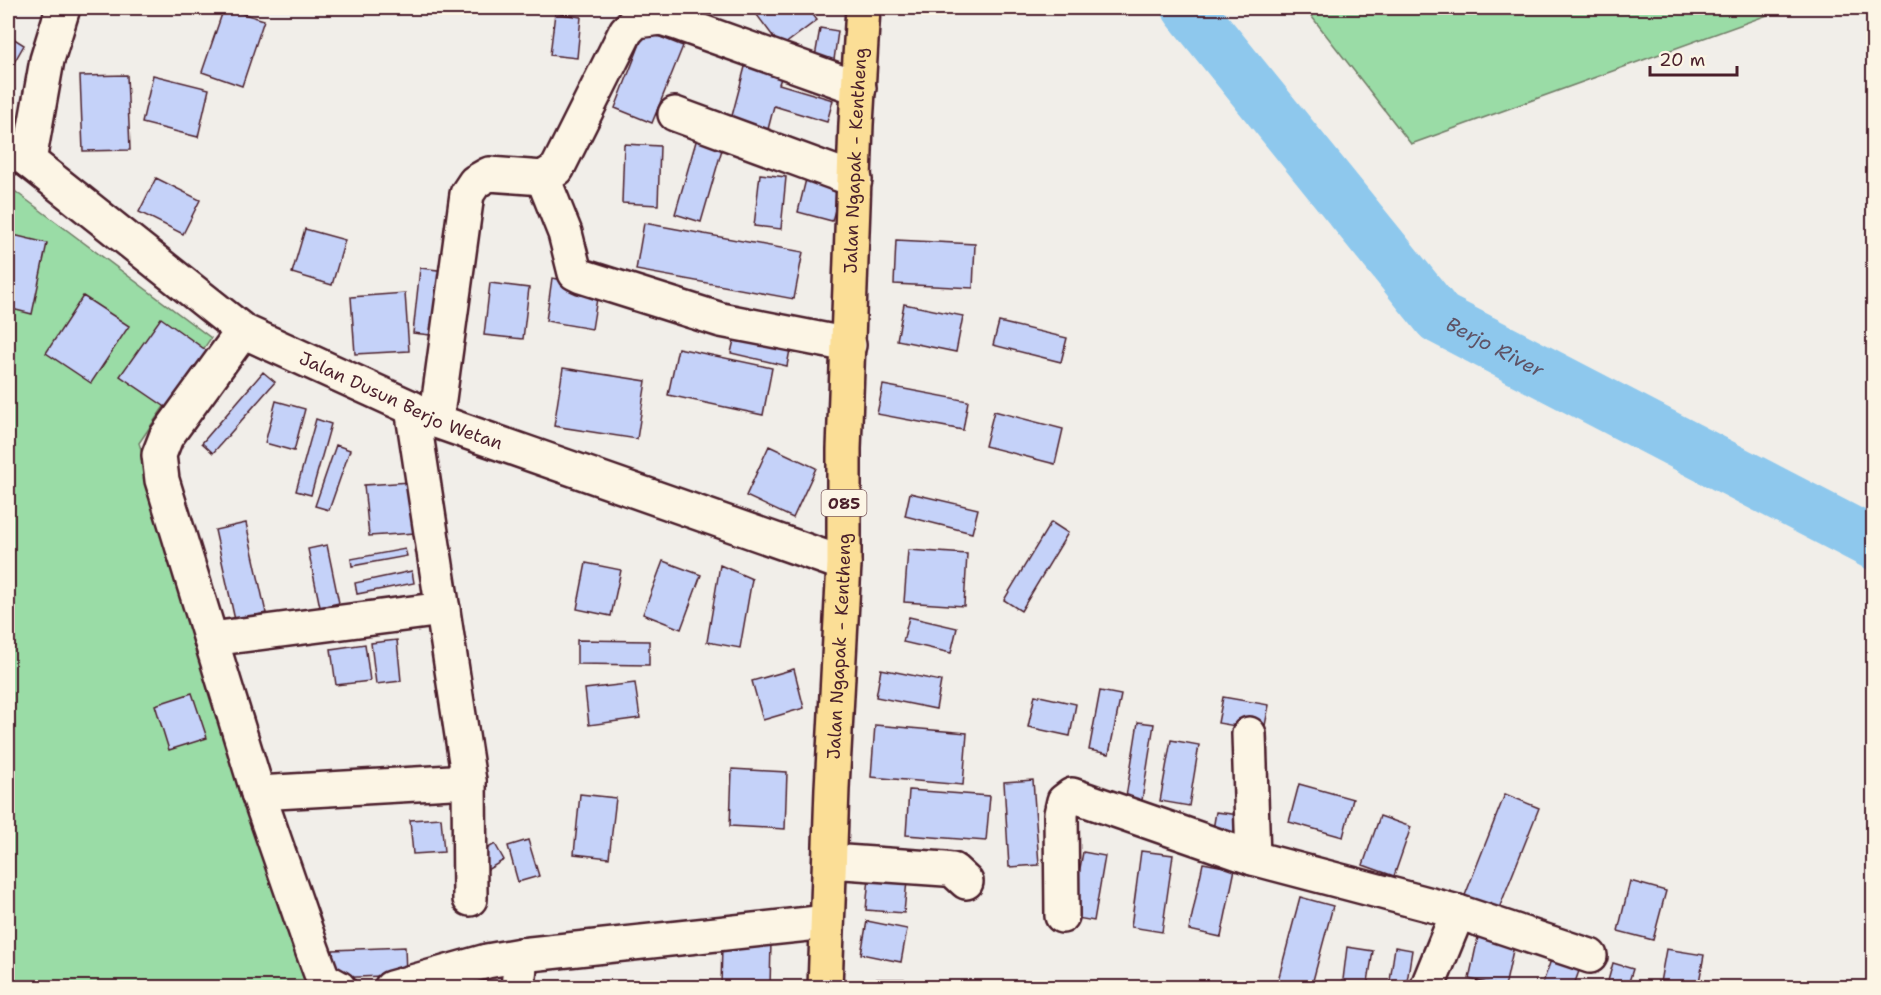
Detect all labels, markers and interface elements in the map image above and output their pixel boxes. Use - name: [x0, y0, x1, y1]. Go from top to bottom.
- scale bar: [1650, 39, 1737, 77]
- street label: Jalan Ngapak - Kentheng: [838, 47, 873, 274]
- text: 20 m: [1659, 48, 1705, 72]
- water label: Berjo River: [1442, 311, 1549, 384]
- street label: Jalan Dusun Berjo Wetan: [295, 346, 506, 455]
- road number: 085: [822, 490, 866, 516]
- street label: Jalan Ngapak - Kentheng: [822, 533, 856, 760]

